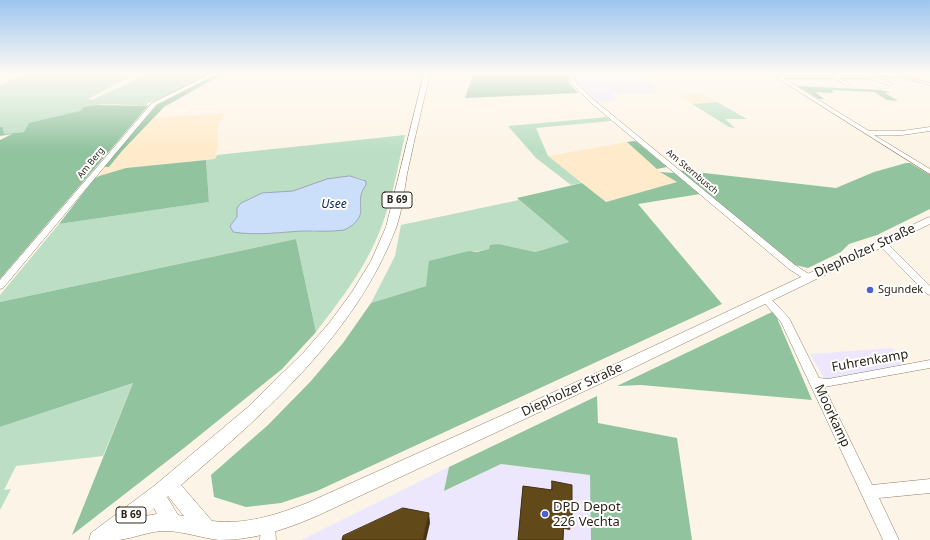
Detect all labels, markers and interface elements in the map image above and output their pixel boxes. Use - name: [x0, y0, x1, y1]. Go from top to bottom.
- street label: Am Berg: [75, 145, 107, 181]
- street label: Am Sternbusch: [664, 147, 720, 197]
- road number: B 69: [382, 192, 412, 208]
- water label: Usee: [321, 198, 347, 212]
- street label: Diepholzer Straße: [812, 221, 918, 281]
- place label: Sgundek: [878, 283, 923, 297]
- marker: Sgundek: [865, 285, 875, 295]
- street label: Fuhrenkamp: [830, 347, 910, 375]
- street label: Diepholzer Straße: [519, 360, 625, 420]
- street label: Moorkamp: [811, 382, 853, 450]
- place label: DPD Depot 226 Vechta: [553, 499, 621, 530]
- road number: B 69: [116, 507, 146, 523]
- marker: DPD Depot 226 Vechta: [540, 509, 550, 519]

